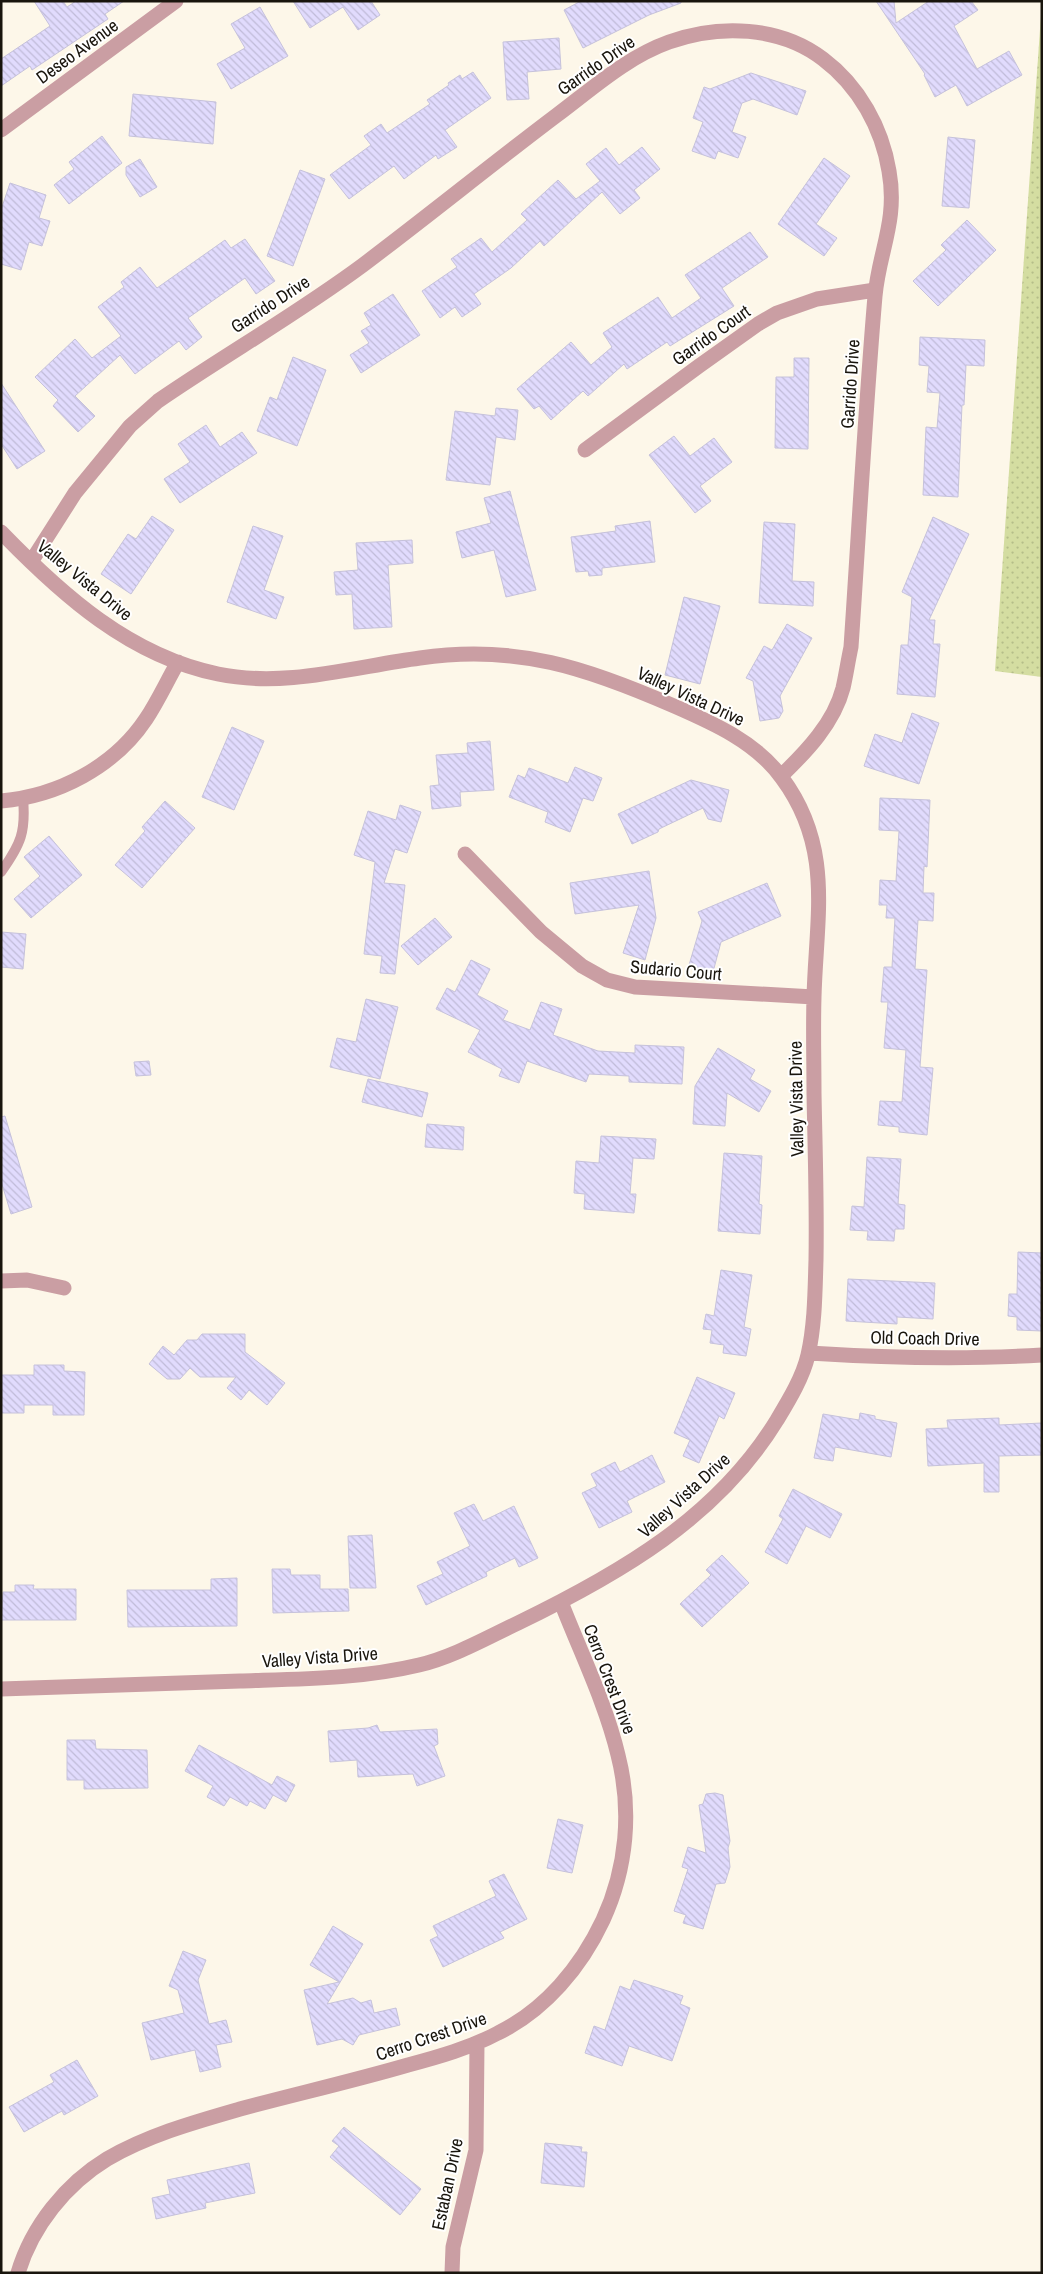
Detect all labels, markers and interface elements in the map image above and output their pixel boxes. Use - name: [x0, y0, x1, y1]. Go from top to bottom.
- street label: Deseo Avenue: [31, 13, 123, 89]
- street label: Garrido Drive: [552, 29, 640, 101]
- street label: Garrido Drive: [226, 269, 314, 339]
- street label: Garrido Court: [667, 299, 755, 371]
- street label: Garrido Drive: [834, 339, 866, 429]
- street label: Valley Vista Drive: [32, 534, 138, 626]
- street label: Valley Vista Drive: [633, 660, 749, 732]
- street label: Sudario Court: [629, 954, 723, 986]
- street label: Valley Vista Drive: [782, 1041, 810, 1157]
- street label: Old Coach Drive: [870, 1325, 980, 1351]
- street label: Valley Vista Drive: [633, 1447, 735, 1543]
- street label: Cerro Crest Drive: [578, 1621, 642, 1737]
- street label: Valley Vista Drive: [261, 1640, 379, 1674]
- street label: Cerro Crest Drive: [372, 2005, 490, 2067]
- street label: Estaban Drive: [425, 2136, 469, 2232]

